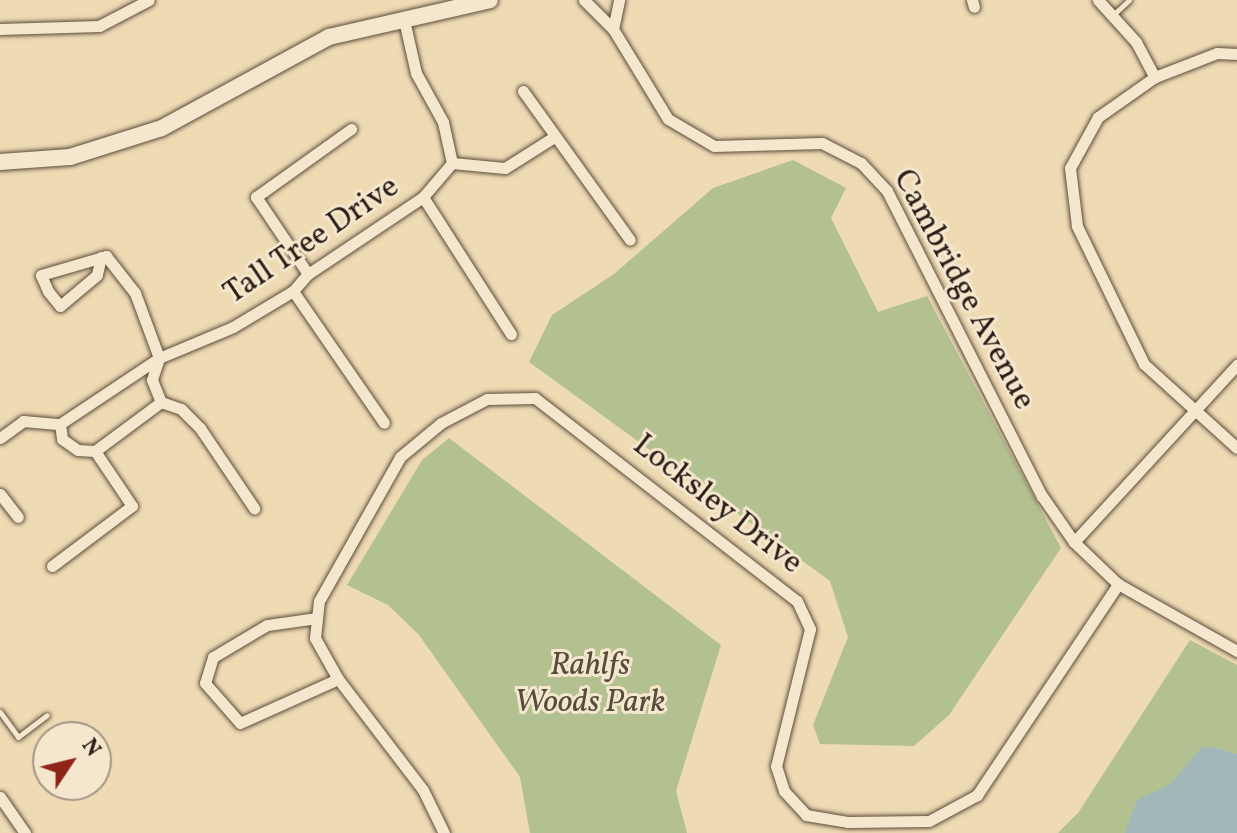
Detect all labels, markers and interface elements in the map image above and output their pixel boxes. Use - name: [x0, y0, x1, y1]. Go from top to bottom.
- street label: Cambridge Avenue: [884, 163, 1042, 417]
- street label: Tall Tree Drive: [217, 168, 407, 314]
- street label: Locksley Drive: [624, 427, 810, 583]
- park label: Rahlfs Woods Park: [515, 648, 665, 723]
- north arrow: [32, 721, 112, 801]
- text: N: [73, 733, 108, 764]

